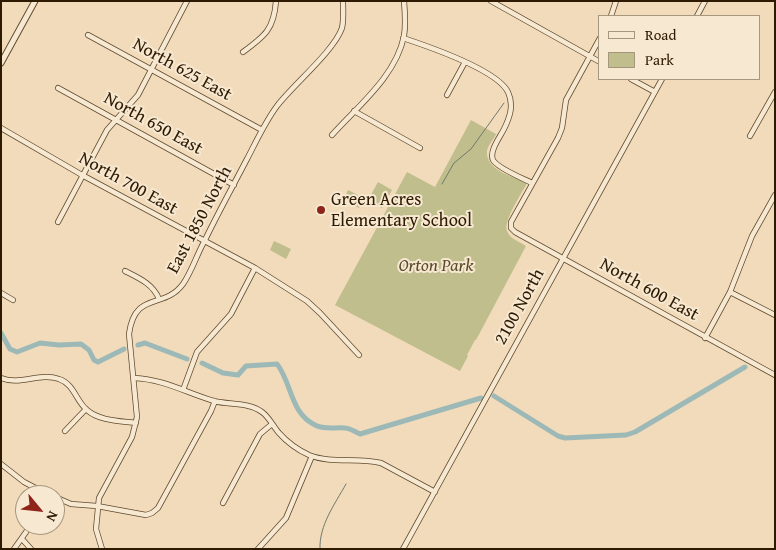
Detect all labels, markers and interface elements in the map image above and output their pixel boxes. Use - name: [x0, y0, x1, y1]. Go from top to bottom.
- legend: [598, 15, 761, 80]
- text: Road: [645, 24, 676, 45]
- street label: North 625 East: [129, 34, 235, 106]
- text: Park: [645, 49, 674, 70]
- street label: North 650 East: [100, 88, 206, 160]
- street label: North 700 East: [75, 148, 181, 220]
- street label: East 1850 North: [163, 163, 237, 277]
- place label: Green Acres Elementary School: [331, 189, 472, 232]
- marker: Green Acres Elementary School: [315, 204, 327, 216]
- street label: North 600 East: [596, 254, 702, 326]
- park label: Orton Park: [399, 255, 473, 277]
- street label: 2100 North: [490, 265, 550, 349]
- north arrow: [15, 485, 65, 535]
- text: N: [41, 508, 63, 525]

